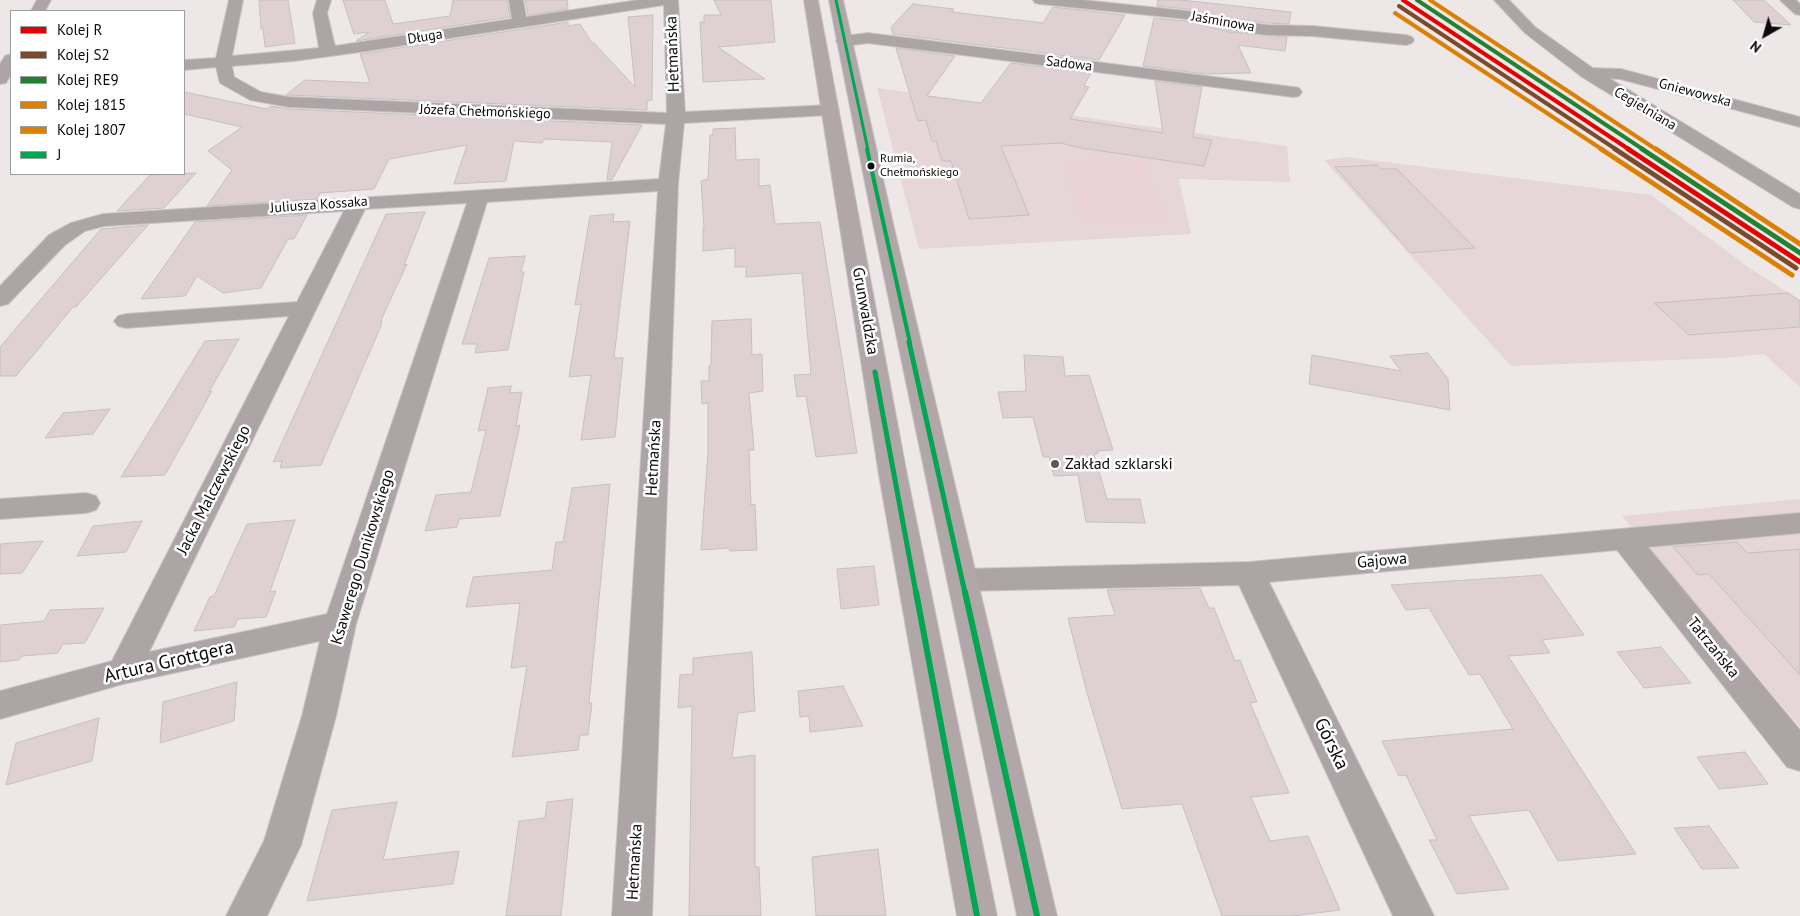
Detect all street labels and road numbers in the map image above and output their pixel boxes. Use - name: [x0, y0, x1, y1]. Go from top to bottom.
- street label: Jaśminowa: [1190, 8, 1256, 36]
- street label: Hetmańska: [662, 16, 684, 92]
- street label: Długa: [406, 26, 444, 48]
- street label: Sadowa: [1045, 53, 1093, 75]
- street label: Gniewowska: [1657, 75, 1733, 111]
- street label: Cegielniana: [1611, 84, 1679, 134]
- street label: Józefa Chełmońskiego: [419, 101, 551, 123]
- street label: Juliusza Kossaka: [270, 193, 368, 217]
- street label: Grunwaldzka: [848, 266, 882, 356]
- street label: Hetmańska: [642, 419, 666, 497]
- street label: Jacka Malczewskiego: [173, 422, 255, 558]
- street label: Ksawerego Dunikowskiego: [327, 467, 399, 647]
- street label: Gajowa: [1356, 549, 1408, 573]
- street label: Tatrzańska: [1683, 614, 1743, 682]
- street label: Artura Grottgera: [102, 636, 236, 688]
- street label: Górska: [1309, 714, 1353, 774]
- street label: Hetmańska: [623, 823, 647, 901]

